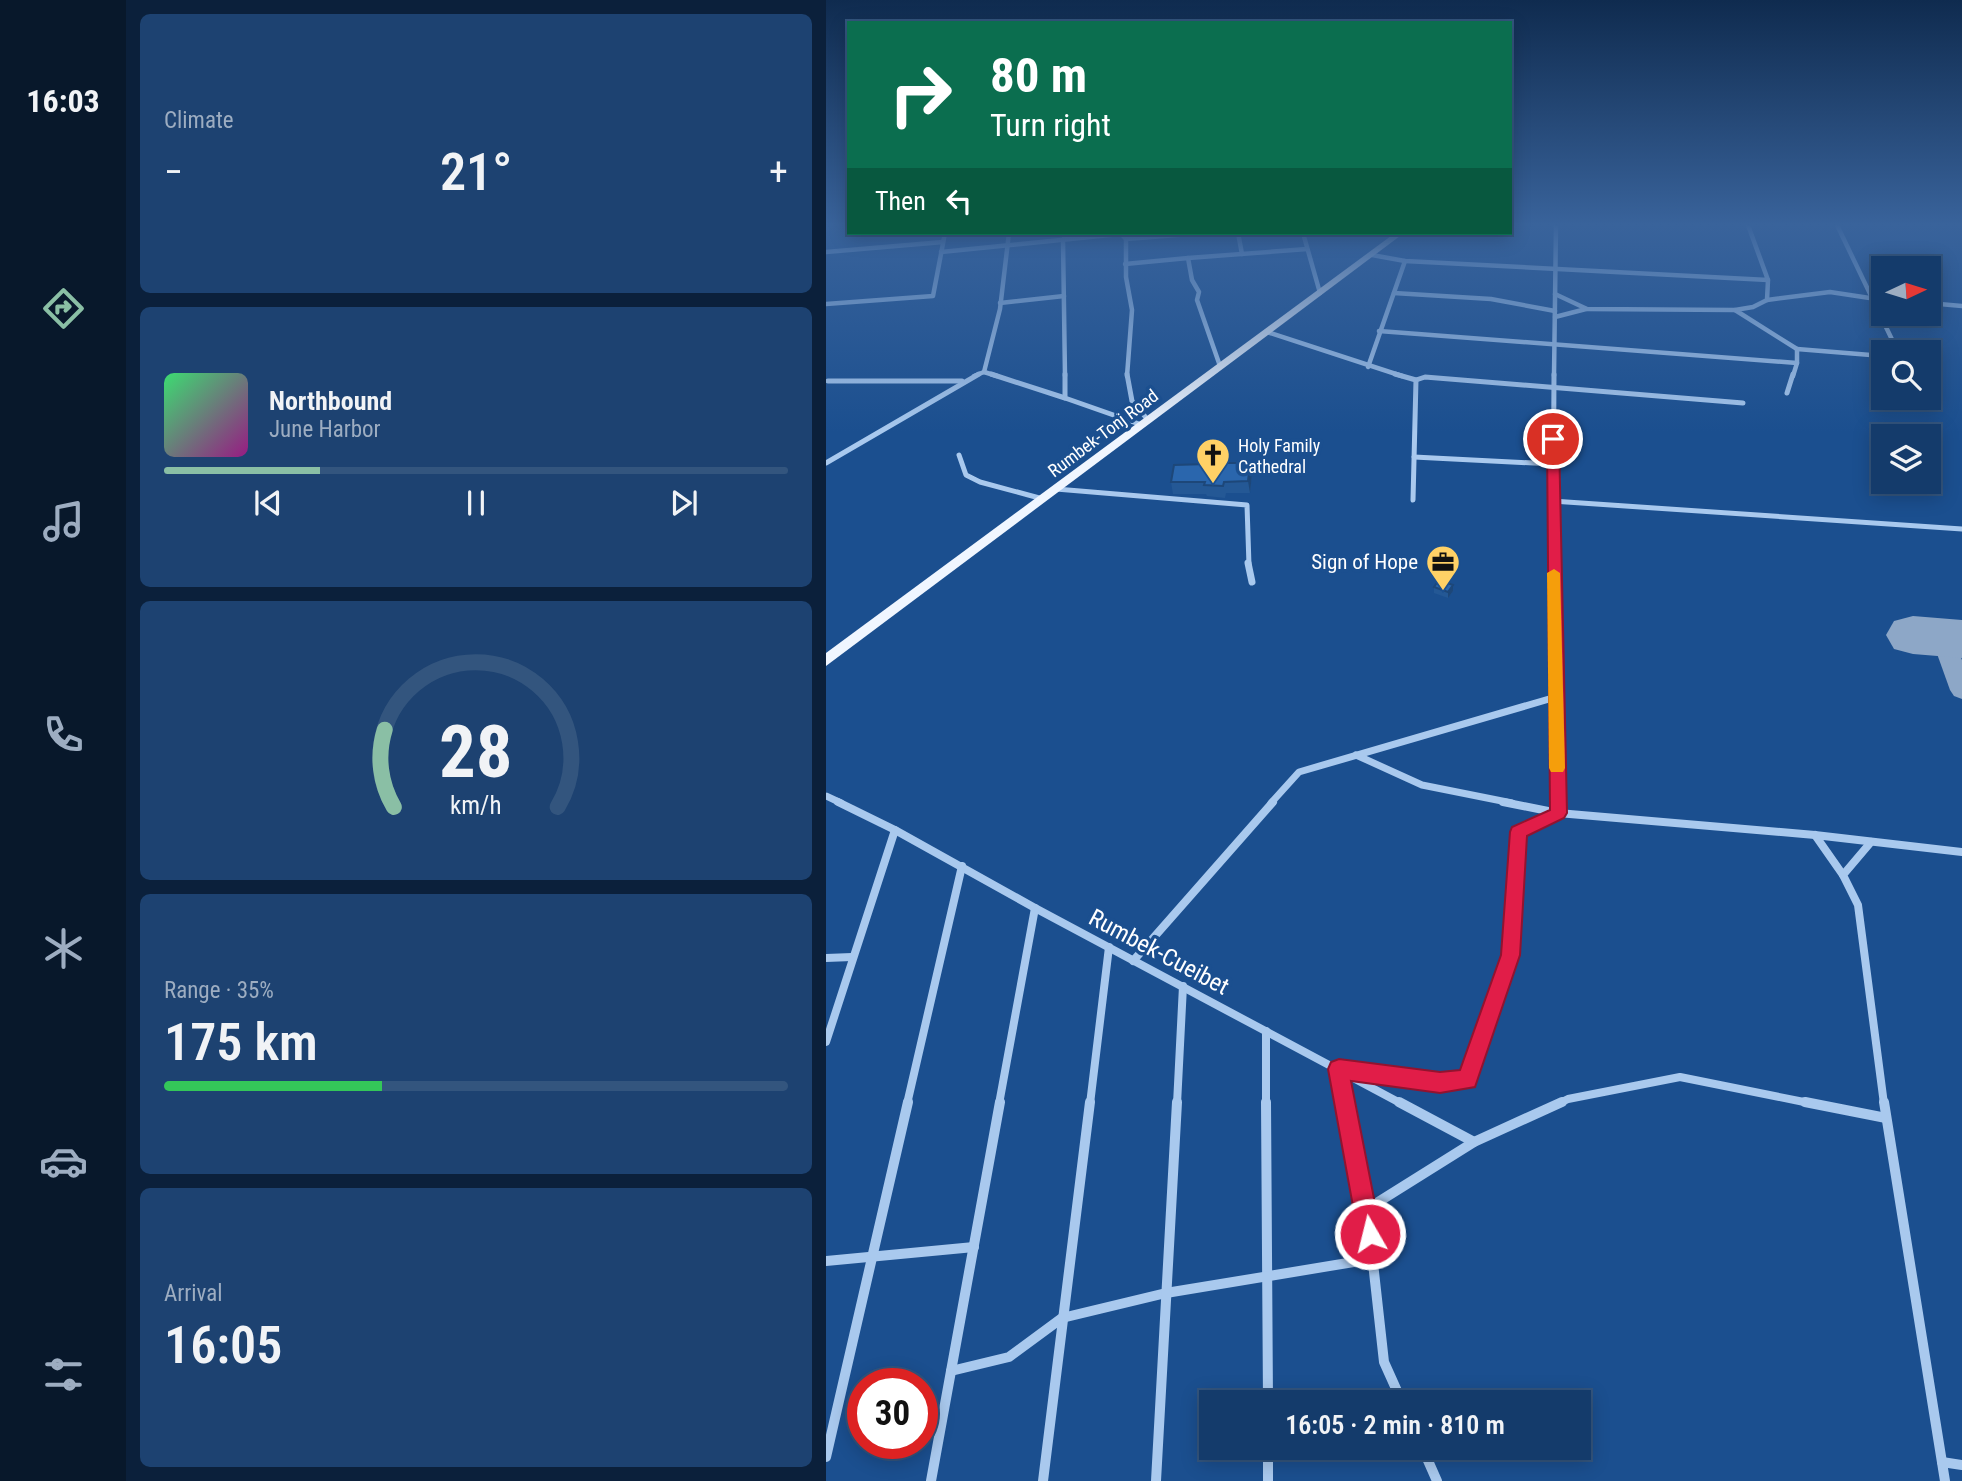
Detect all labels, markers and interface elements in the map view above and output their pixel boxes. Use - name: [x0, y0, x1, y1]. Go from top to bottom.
- text: 80 m: [990, 47, 1087, 104]
- icon: right: [875, 49, 966, 140]
- text: 16:03: [26, 82, 100, 120]
- text: Turn right: [990, 106, 1111, 144]
- text: Climate: [164, 107, 234, 134]
- text: 21°: [440, 142, 512, 203]
- text: −: [164, 150, 183, 194]
- text: +: [769, 150, 788, 194]
- icon: left: [940, 182, 978, 220]
- text: Then: [875, 186, 926, 216]
- north arrow: [1871, 256, 1941, 326]
- map controls: [1871, 256, 1941, 494]
- icon: directions: [39, 284, 88, 333]
- button: search: [1871, 340, 1941, 410]
- street label: Rumbek-Tonj Road: [1044, 385, 1162, 481]
- text: Northbound: [269, 386, 392, 416]
- pin: [1523, 409, 1583, 469]
- text: June Harbor: [269, 416, 381, 443]
- icon: arrive: [1534, 420, 1572, 458]
- button: layers: [1871, 424, 1941, 494]
- place label: Holy Family Cathedral: [1238, 435, 1321, 477]
- church icon: Holy Family Cathedral: [1194, 436, 1232, 485]
- icon: previous: [249, 484, 287, 522]
- icon: pause: [457, 484, 495, 522]
- icon: next: [665, 484, 703, 522]
- icon: music: [39, 497, 88, 546]
- office icon: Sign of Hope: [1424, 543, 1462, 592]
- place label: Sign of Hope: [1311, 550, 1418, 574]
- text: 28: [439, 709, 513, 795]
- icon: phone: [39, 710, 88, 759]
- text: km/h: [450, 790, 502, 819]
- street label: Rumbek-Cueibet: [1084, 903, 1234, 1001]
- icon: climate: [39, 924, 88, 973]
- text: Range · 35%: [164, 977, 274, 1004]
- text: 175 km: [164, 1012, 318, 1073]
- icon: car: [39, 1137, 88, 1186]
- position arrow: [1333, 1197, 1407, 1271]
- text: Arrival: [164, 1280, 223, 1307]
- text: 16:05: [164, 1315, 282, 1376]
- icon: filters: [39, 1350, 88, 1399]
- speed limit sign: 30: [847, 1368, 938, 1459]
- text: 16:05 · 2 min · 810 m: [1285, 1410, 1505, 1440]

